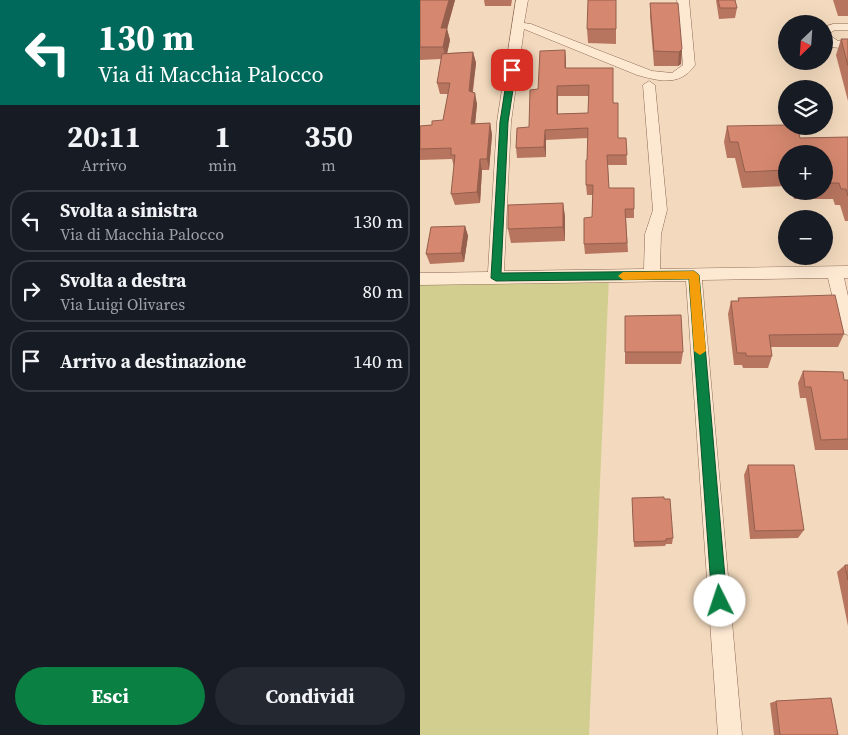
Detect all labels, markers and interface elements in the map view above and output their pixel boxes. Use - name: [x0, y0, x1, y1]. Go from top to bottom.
- text: 130 m: [98, 14, 194, 62]
- north arrow: [778, 15, 832, 70]
- map controls: [778, 15, 833, 265]
- icon: left: [15, 20, 80, 85]
- pin: [491, 49, 533, 91]
- icon: arrive: [498, 56, 526, 84]
- text: Via di Macchia Palocco: [98, 59, 323, 89]
- button: layers: [778, 80, 833, 135]
- text: 20:11: [67, 116, 141, 157]
- text: 1: [214, 116, 231, 157]
- text: 350: [304, 116, 353, 157]
- button: +: [778, 145, 833, 200]
- text: Arrivo: [81, 154, 127, 176]
- text: min: [208, 154, 237, 176]
- text: m: [321, 154, 336, 176]
- text: Svolta a sinistra: [60, 197, 198, 223]
- icon: left: [17, 207, 45, 235]
- text: 130 m: [353, 208, 403, 234]
- button: −: [778, 210, 833, 265]
- text: Via di Macchia Palocco: [60, 223, 224, 245]
- text: Svolta a destra: [60, 267, 186, 293]
- icon: right: [17, 277, 45, 305]
- text: 80 m: [362, 278, 403, 304]
- text: Via Luigi Olivares: [60, 293, 185, 315]
- icon: arrive: [17, 347, 45, 375]
- text: Arrivo a destinazione: [60, 348, 246, 374]
- text: 140 m: [353, 348, 403, 374]
- position arrow: [693, 574, 745, 626]
- button: Esci: [15, 667, 205, 725]
- button: Condividi: [215, 667, 405, 725]

